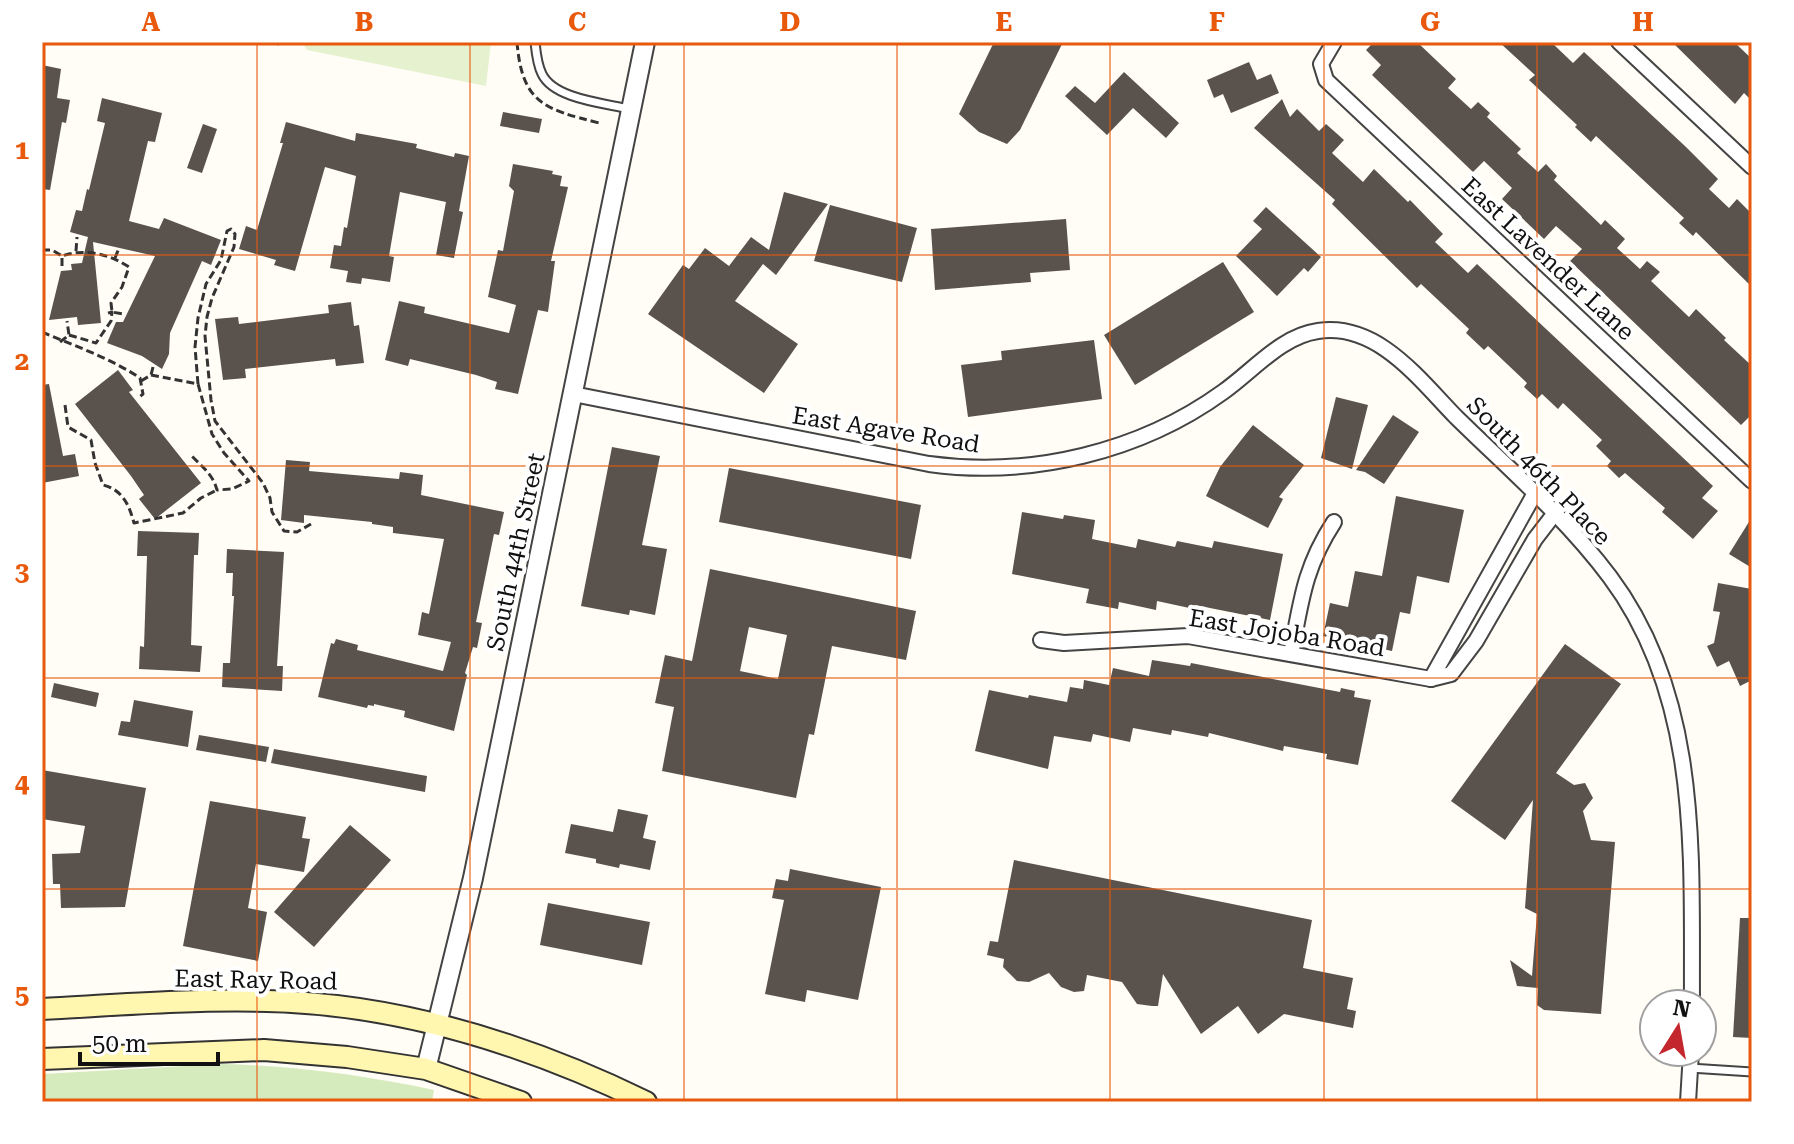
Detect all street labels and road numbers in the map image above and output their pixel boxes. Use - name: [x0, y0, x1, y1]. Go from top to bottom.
- street label: East Lavender Lane: [1456, 172, 1640, 346]
- street label: South 46th Place: [1461, 391, 1617, 551]
- street label: East Agave Road: [790, 401, 982, 459]
- street label: South 44th Street: [481, 450, 551, 654]
- street label: East Jojoba Road: [1187, 604, 1387, 662]
- street label: East Ray Road: [174, 965, 338, 995]

